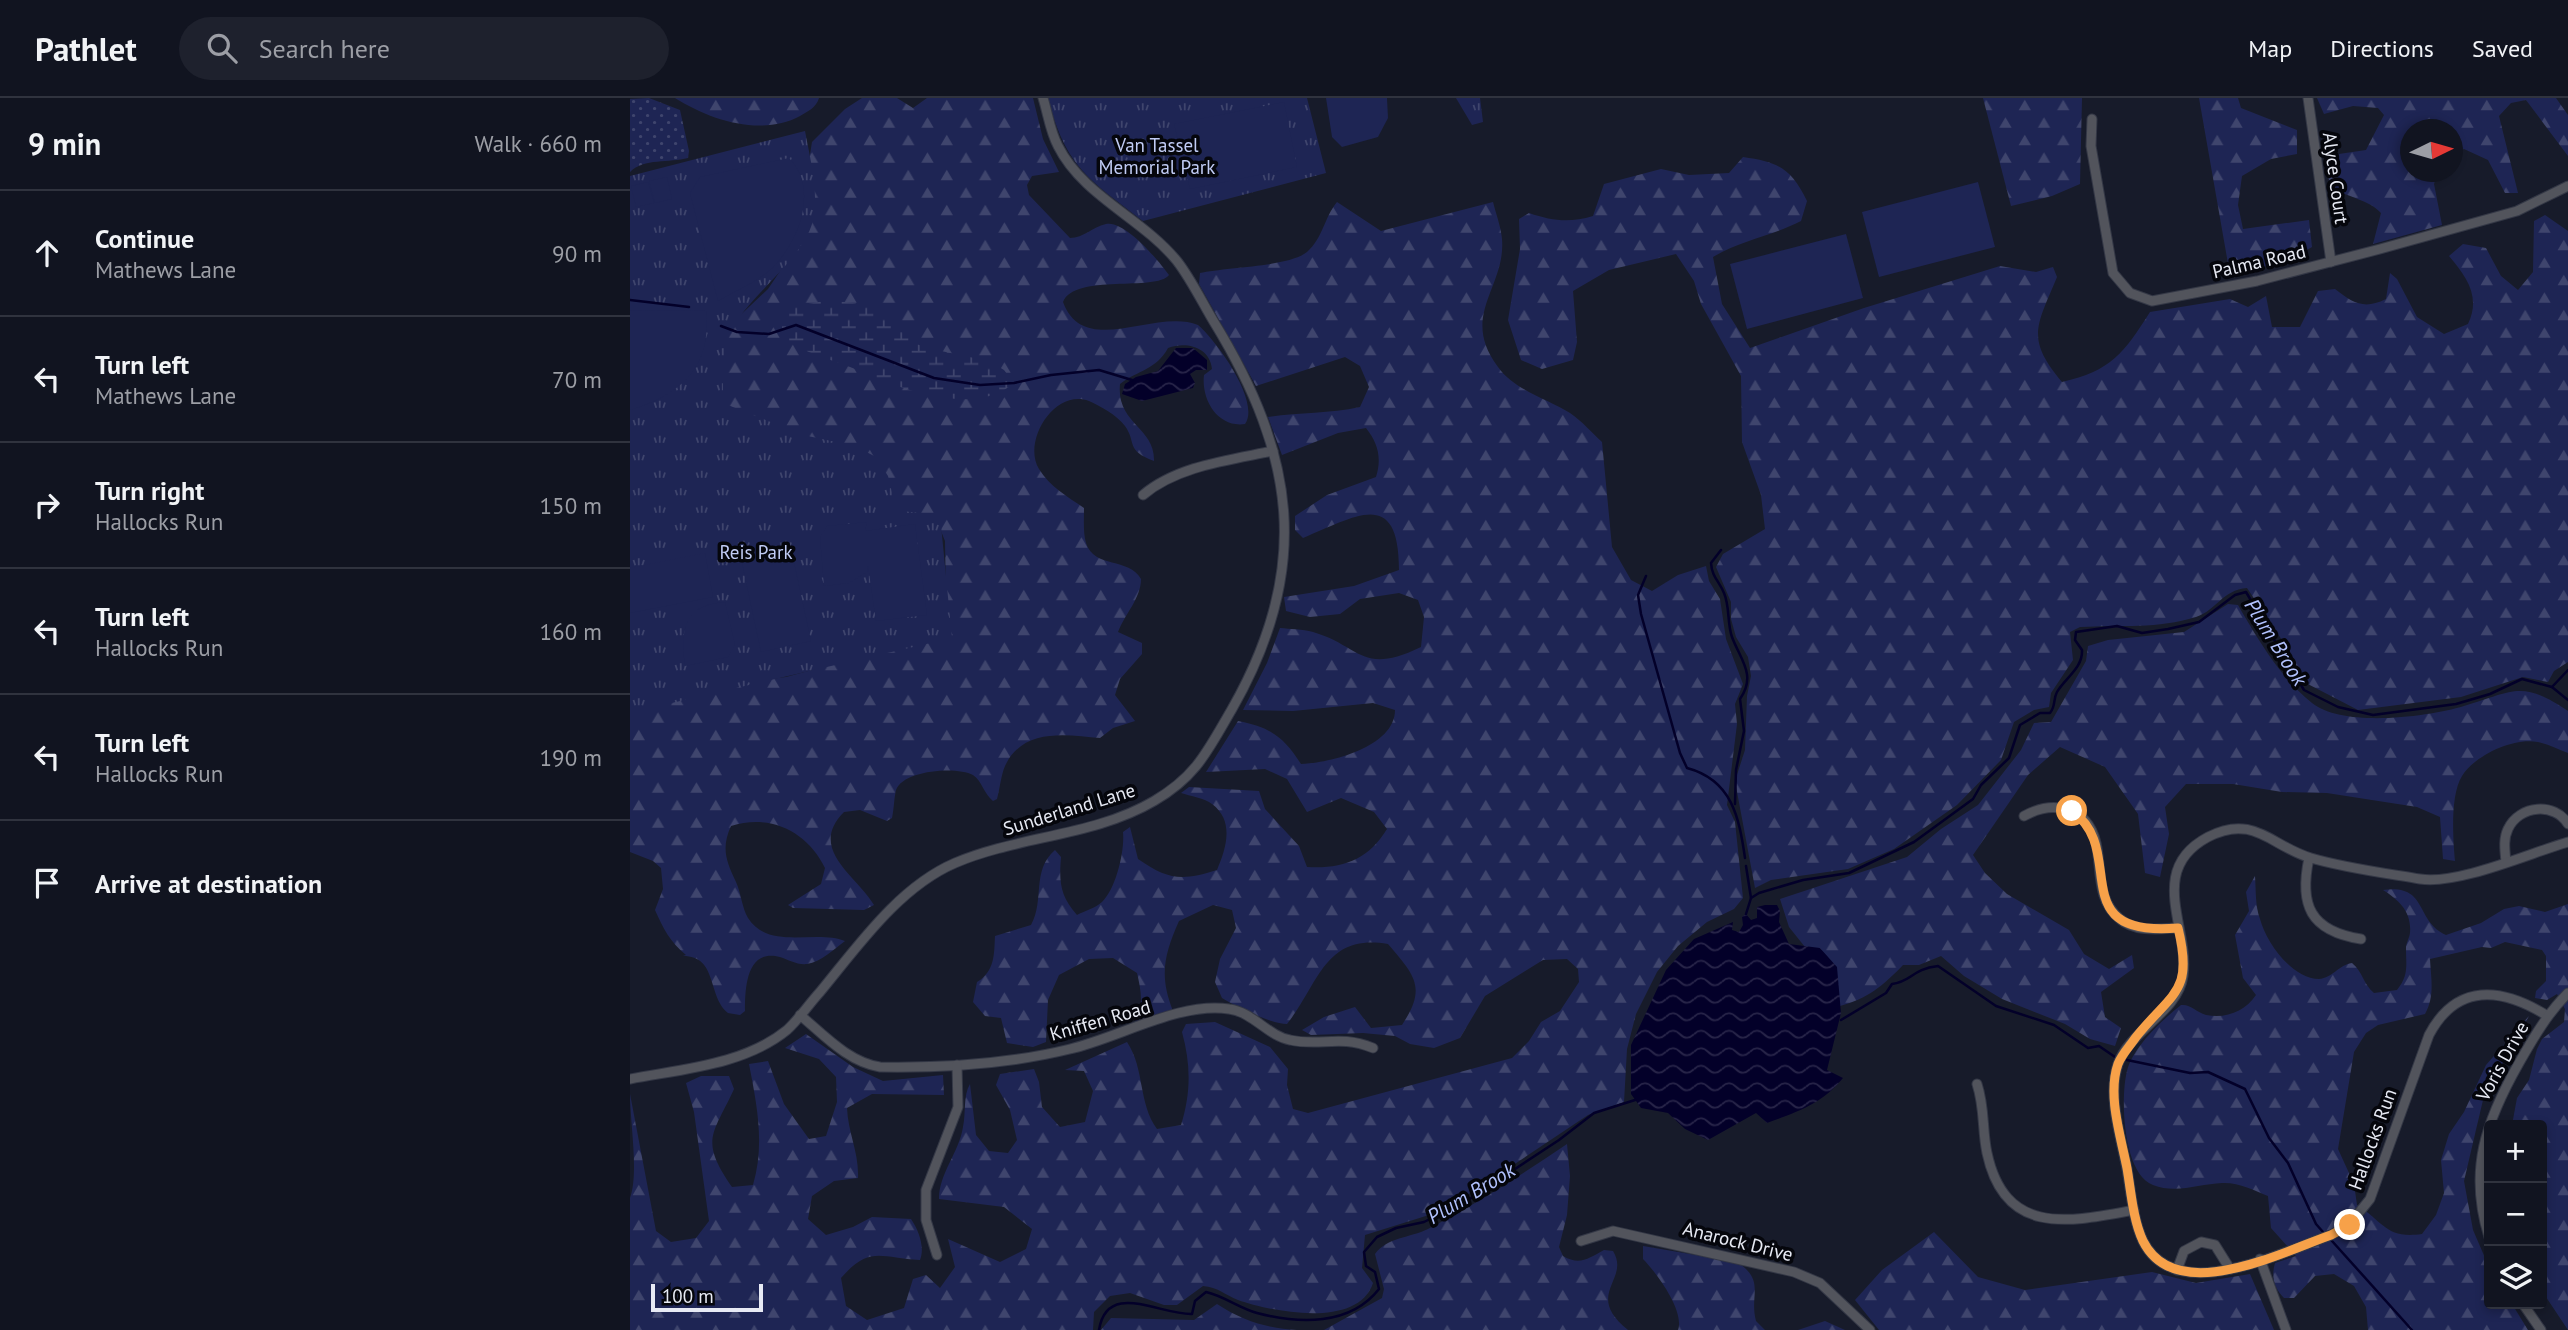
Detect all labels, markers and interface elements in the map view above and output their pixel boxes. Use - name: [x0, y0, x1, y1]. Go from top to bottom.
- search box: [179, 17, 669, 80]
- text: Pathlet: [35, 27, 137, 70]
- icon: search: [203, 29, 241, 67]
- text: Search here: [259, 32, 390, 65]
- text: Map: [2248, 33, 2292, 64]
- text: Directions: [2330, 33, 2434, 64]
- text: Saved: [2472, 33, 2533, 64]
- north arrow: [2400, 119, 2463, 182]
- text: 9 min: [28, 124, 101, 163]
- text: Walk · 660 m: [475, 129, 602, 158]
- street label: Alyce Court: [2318, 131, 2354, 226]
- park label: Van Tassel Memorial Park: [1099, 133, 1215, 179]
- text: Continue: [95, 222, 194, 255]
- icon: ahead: [28, 234, 66, 272]
- text: 90 m: [552, 239, 602, 268]
- street label: Palma Road: [2210, 239, 2308, 283]
- text: Mathews Lane: [95, 255, 236, 284]
- text: Turn left: [95, 348, 189, 381]
- icon: left: [28, 360, 66, 398]
- text: 70 m: [552, 365, 602, 394]
- text: Mathews Lane: [95, 381, 236, 410]
- text: Turn right: [95, 474, 204, 507]
- icon: right: [28, 486, 66, 524]
- text: 150 m: [540, 491, 602, 520]
- text: Hallocks Run: [95, 507, 223, 536]
- park label: Reis Park: [719, 540, 793, 564]
- water label: Plum Brook: [2239, 593, 2314, 692]
- text: Turn left: [95, 600, 189, 633]
- icon: left: [28, 612, 66, 650]
- text: 160 m: [540, 617, 602, 646]
- text: Hallocks Run: [95, 633, 223, 662]
- text: Turn left: [95, 726, 189, 759]
- icon: left: [28, 738, 66, 776]
- text: 190 m: [540, 743, 602, 772]
- text: Hallocks Run: [95, 759, 223, 788]
- street label: Sunderland Lane: [1000, 778, 1138, 840]
- route start: [2056, 795, 2087, 826]
- icon: arrive: [28, 864, 66, 902]
- text: Arrive at destination: [95, 867, 322, 900]
- street label: Kniffen Road: [1047, 994, 1153, 1046]
- street label: Voris Drive: [2470, 1017, 2534, 1106]
- street label: Hallocks Run: [2343, 1085, 2401, 1193]
- map controls: [2484, 1120, 2547, 1309]
- button: +: [2484, 1120, 2547, 1183]
- water label: Plum Brook: [1422, 1155, 1521, 1230]
- button: −: [2484, 1183, 2547, 1246]
- route end: [2334, 1209, 2365, 1240]
- street label: Anarock Drive: [1681, 1216, 1795, 1266]
- button: layers: [2484, 1246, 2547, 1309]
- scale bar: [651, 1281, 763, 1313]
- text: 100 m: [662, 1284, 714, 1308]

